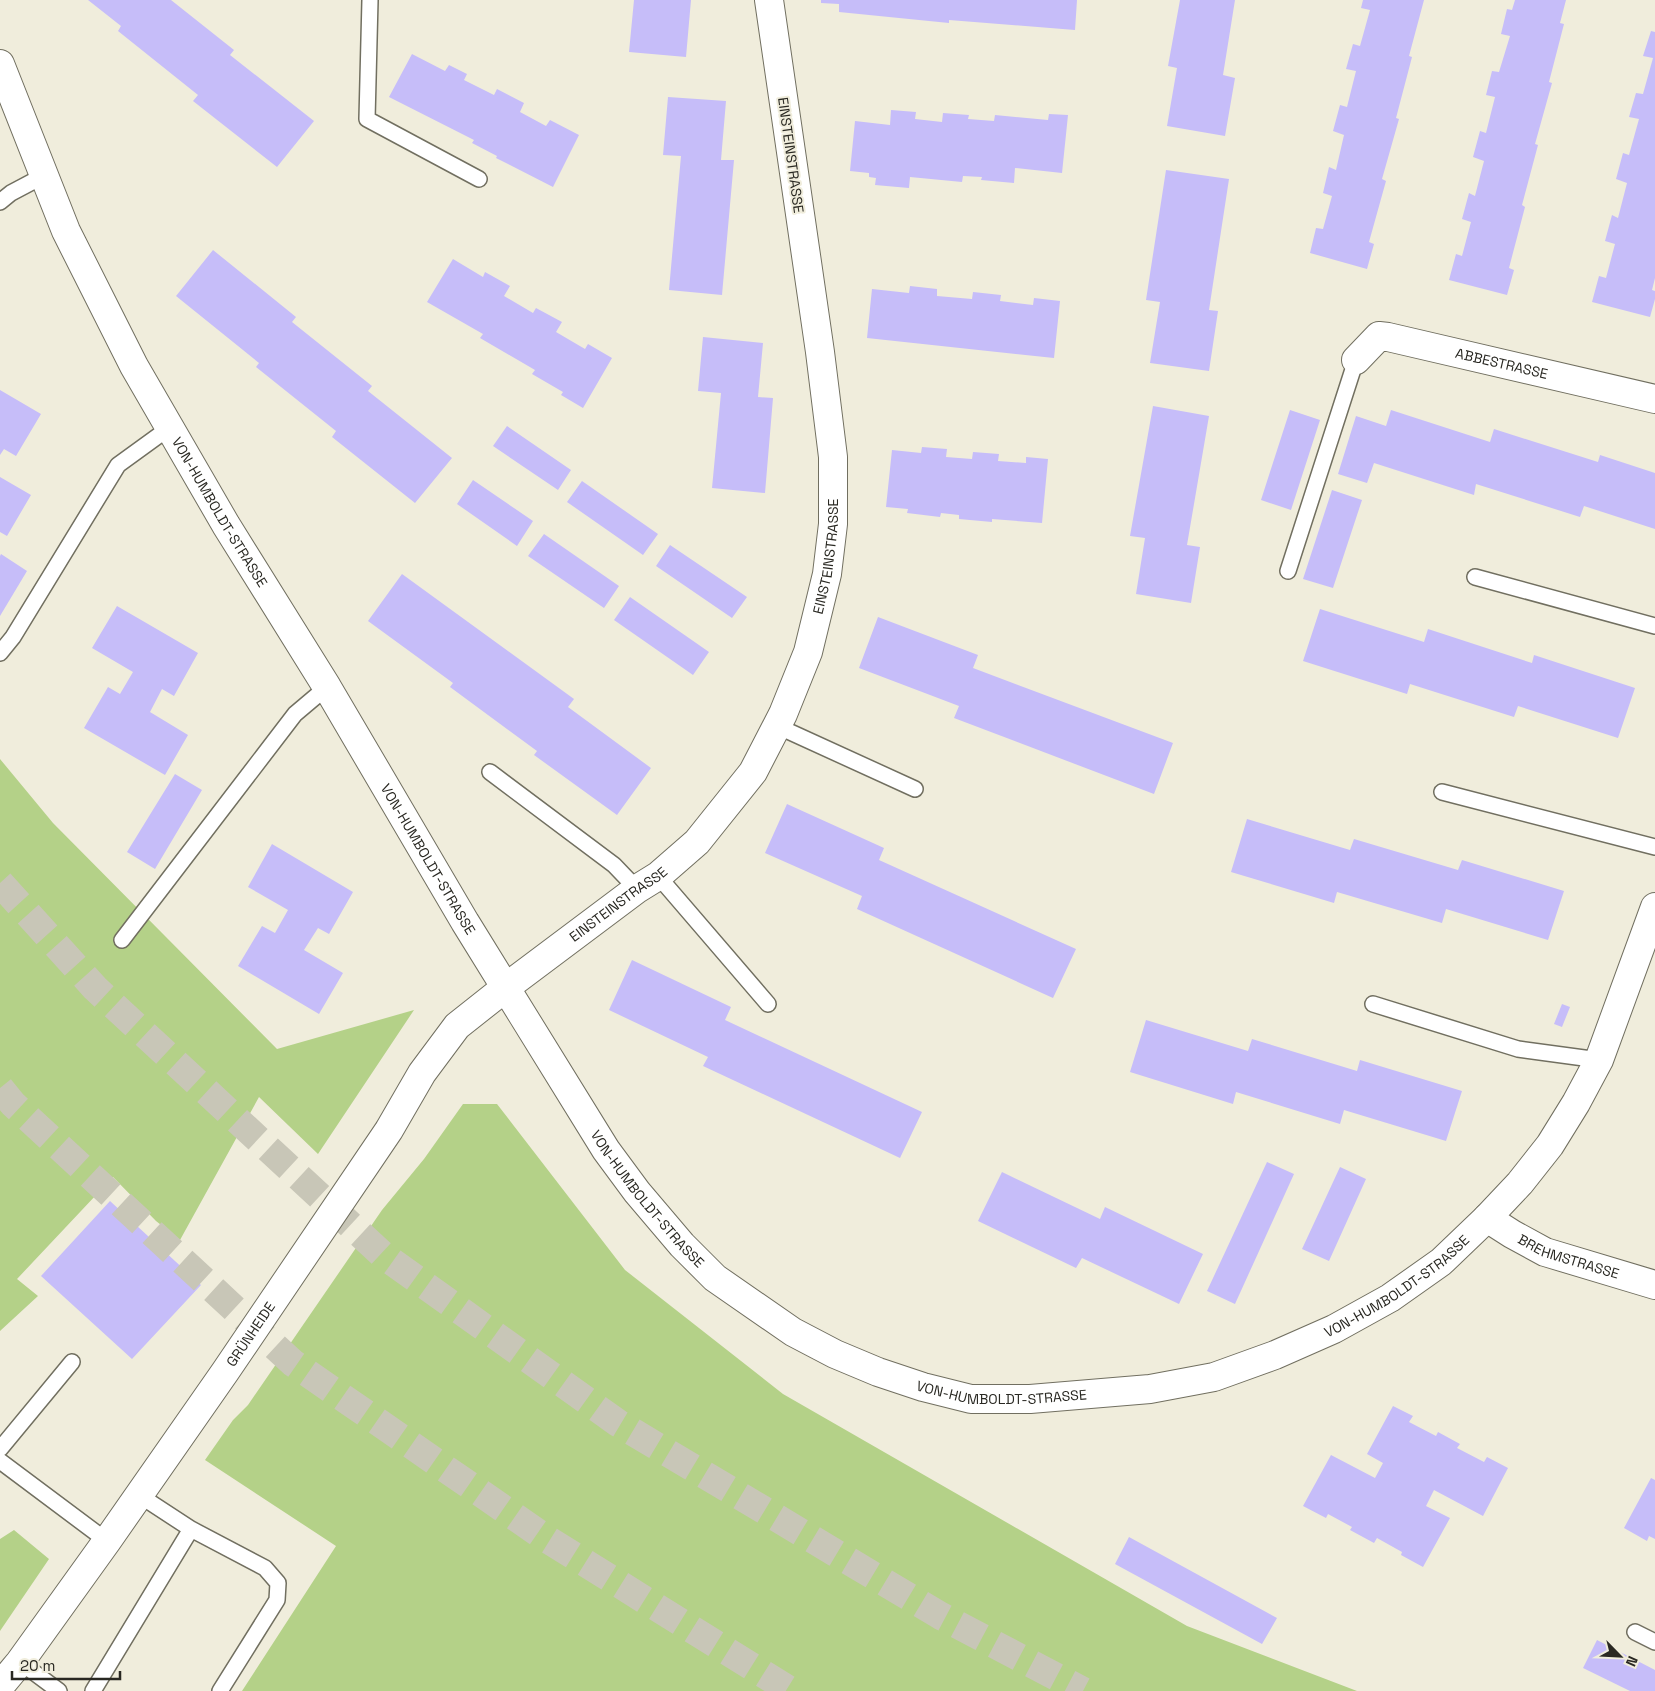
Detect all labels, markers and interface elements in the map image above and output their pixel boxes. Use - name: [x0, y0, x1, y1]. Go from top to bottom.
- street label: EINSTEINSTRASSE: [774, 96, 808, 214]
- street label: ABBESTRASSE: [1454, 344, 1550, 383]
- street label: VON-HUMBOLDT-STRASSE: [168, 434, 272, 591]
- street label: EINSTEINSTRASSE: [809, 498, 842, 616]
- street label: VON-HUMBOLDT-STRASSE: [377, 781, 480, 938]
- street label: EINSTEINSTRASSE: [566, 863, 671, 946]
- street label: VON-HUMBOLDT-STRASSE: [587, 1127, 708, 1271]
- street label: BREHMSTRASSE: [1515, 1230, 1621, 1283]
- street label: VON-HUMBOLDT-STRASSE: [1321, 1231, 1473, 1341]
- street label: GRÜNHEIDE: [222, 1298, 279, 1370]
- street label: VON-HUMBOLDT-STRASSE: [914, 1376, 1087, 1408]
- north arrow: [1595, 1631, 1645, 1681]
- scale bar: [12, 1648, 120, 1680]
- text: N: [1622, 1653, 1642, 1669]
- text: 20 m: [20, 1656, 55, 1675]

